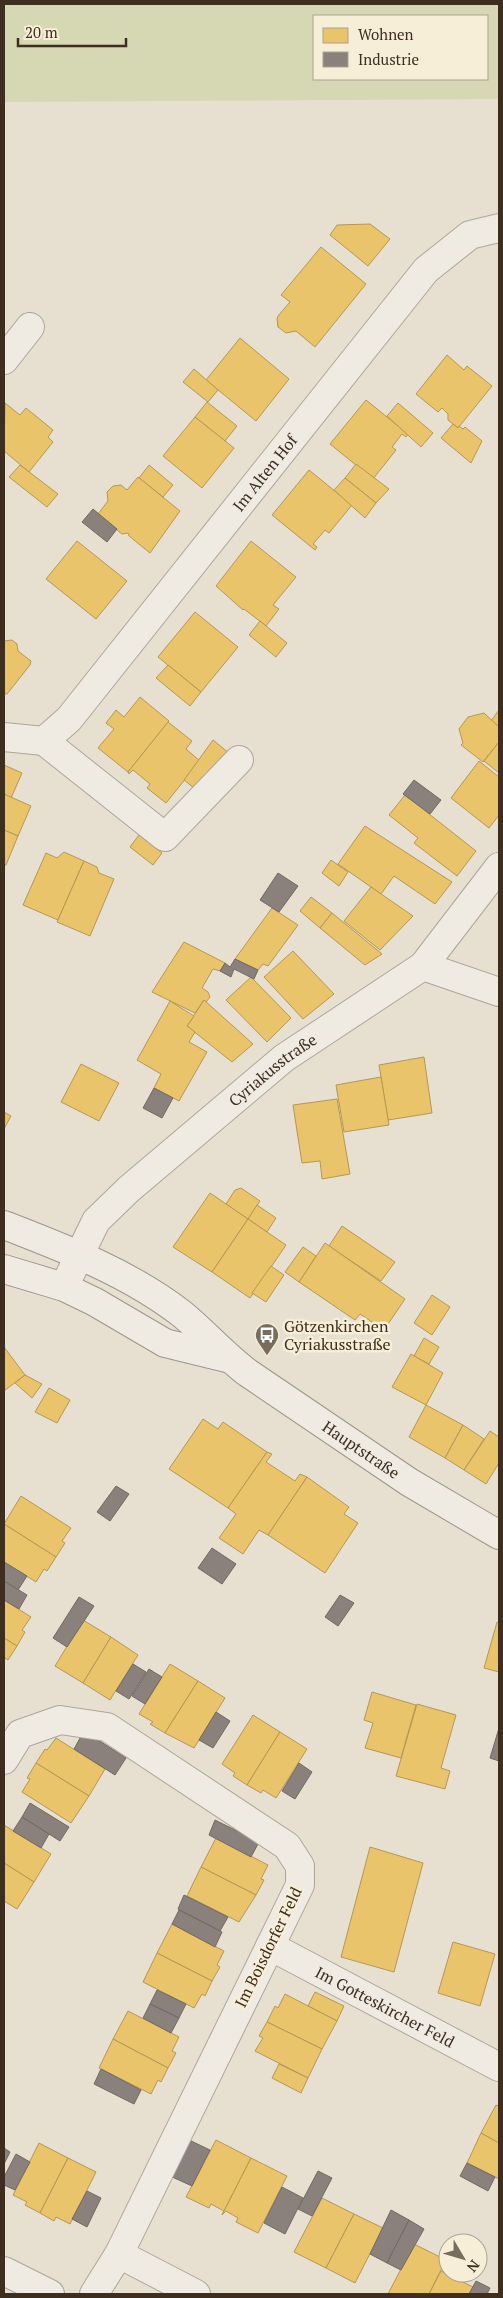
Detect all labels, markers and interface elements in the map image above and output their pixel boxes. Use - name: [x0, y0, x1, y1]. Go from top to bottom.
- scale bar: [18, 15, 125, 47]
- legend: [313, 15, 488, 80]
- text: 20 m: [25, 22, 58, 42]
- text: Wohnen: [358, 24, 414, 44]
- text: Industrie: [358, 49, 419, 69]
- street label: Im Alten Hof: [227, 429, 303, 516]
- street label: Cyriakusstraße: [224, 1028, 321, 1111]
- place label: Götzenkirchen Cyriakusstraße: [284, 1315, 391, 1355]
- bus stop icon: Götzenkirchen Cyriakusstraße: [254, 1322, 280, 1356]
- street label: Hauptstraße: [318, 1416, 404, 1484]
- street label: Im Boisdorfer Feld: [229, 1883, 307, 2011]
- street label: Im Gotteskircher Feld: [311, 1961, 459, 2053]
- north arrow: [438, 2233, 488, 2283]
- text: N: [463, 2256, 484, 2277]

